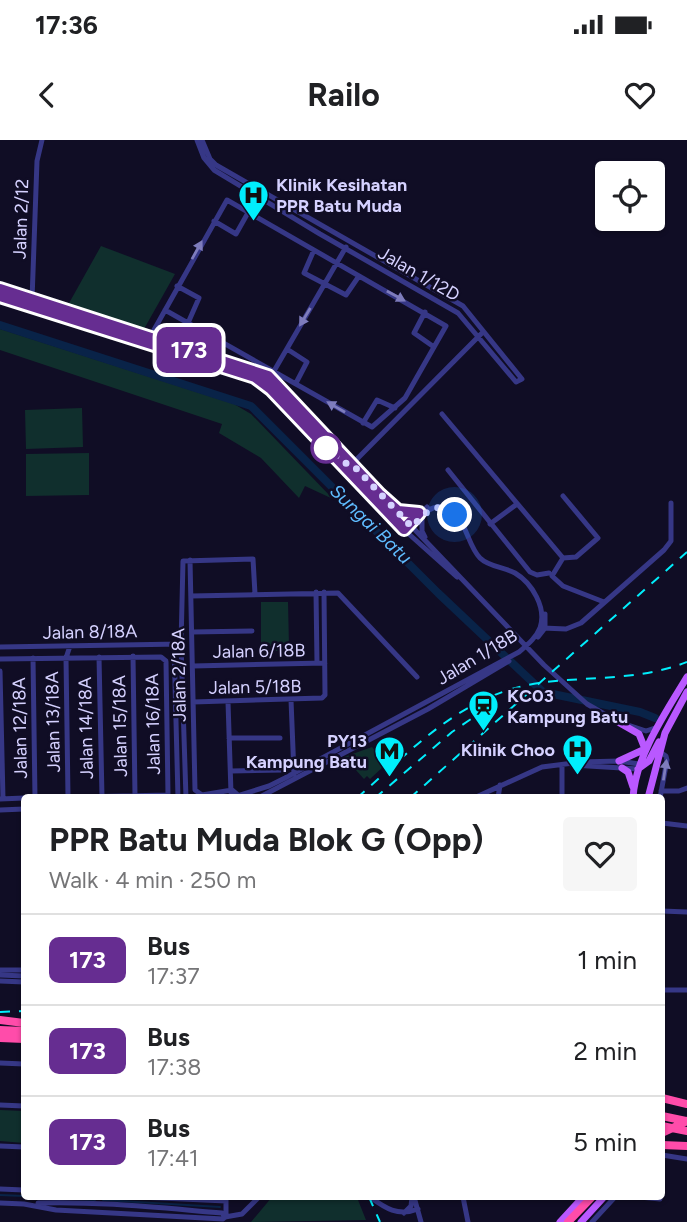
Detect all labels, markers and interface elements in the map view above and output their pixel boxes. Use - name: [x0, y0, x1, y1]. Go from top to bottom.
- text: 17:36: [35, 9, 98, 41]
- icon: back: [28, 76, 66, 114]
- text: Railo: [307, 76, 380, 114]
- icon: heart: [621, 76, 659, 114]
- map controls: [595, 161, 665, 231]
- button: locate: [595, 161, 665, 231]
- place label: Klinik Kesihatan PPR Batu Muda: [276, 174, 407, 217]
- street label: Jalan 2/12: [9, 178, 33, 260]
- hospital icon: Klinik Kesihatan PPR Batu Muda: [236, 178, 270, 222]
- one-way arrow: [191, 240, 203, 260]
- street label: Jalan 1/12D: [374, 242, 464, 306]
- one-way arrow: [387, 290, 406, 302]
- one-way arrow: [299, 308, 312, 327]
- line badge: 173: [149, 327, 229, 373]
- text: 173: [171, 335, 207, 364]
- one-way arrow: [326, 401, 346, 413]
- unlabelled marker: [311, 433, 341, 463]
- water label: Sungai Batu: [325, 479, 417, 569]
- your location: [437, 497, 472, 532]
- street label: Jalan 8/18A: [42, 620, 138, 644]
- street label: Jalan 1/18B: [433, 624, 521, 690]
- street label: Jalan 2/18A: [167, 628, 191, 722]
- street label: Jalan 6/18B: [212, 639, 306, 663]
- street label: Jalan 13/18A: [41, 671, 65, 773]
- street label: Jalan 16/18A: [141, 673, 165, 775]
- street label: Jalan 15/18A: [108, 675, 132, 777]
- street label: Jalan 5/18B: [208, 675, 302, 699]
- street label: Jalan 12/18A: [8, 677, 32, 779]
- street label: Jalan 14/18A: [74, 677, 98, 779]
- place label: KC03 Kampung Batu: [507, 685, 628, 728]
- station icon: KC03 Kampung Batu: [467, 689, 501, 733]
- place label: PY13 Kampung Batu: [246, 730, 367, 773]
- hospital icon: Klinik Choo: [561, 733, 595, 777]
- metro station icon: PY13 Kampung Batu: [373, 734, 407, 778]
- place label: Klinik Choo: [461, 739, 555, 761]
- one-way arrow: [659, 759, 670, 781]
- button: heart: [563, 817, 637, 891]
- text: PPR Batu Muda Blok G (Opp): [49, 820, 484, 859]
- text: Walk · 4 min · 250 m: [49, 866, 256, 894]
- text: Bus: [147, 930, 190, 962]
- text: 1 min: [577, 944, 637, 976]
- text: 173: [69, 945, 106, 974]
- text: 17:37: [147, 962, 200, 990]
- text: Bus: [147, 1021, 190, 1053]
- text: 2 min: [573, 1035, 637, 1067]
- text: 173: [69, 1036, 106, 1065]
- text: 17:38: [147, 1053, 201, 1081]
- text: Bus: [147, 1112, 190, 1144]
- text: 5 min: [573, 1126, 637, 1158]
- text: 173: [69, 1127, 106, 1156]
- text: 17:41: [147, 1144, 198, 1172]

